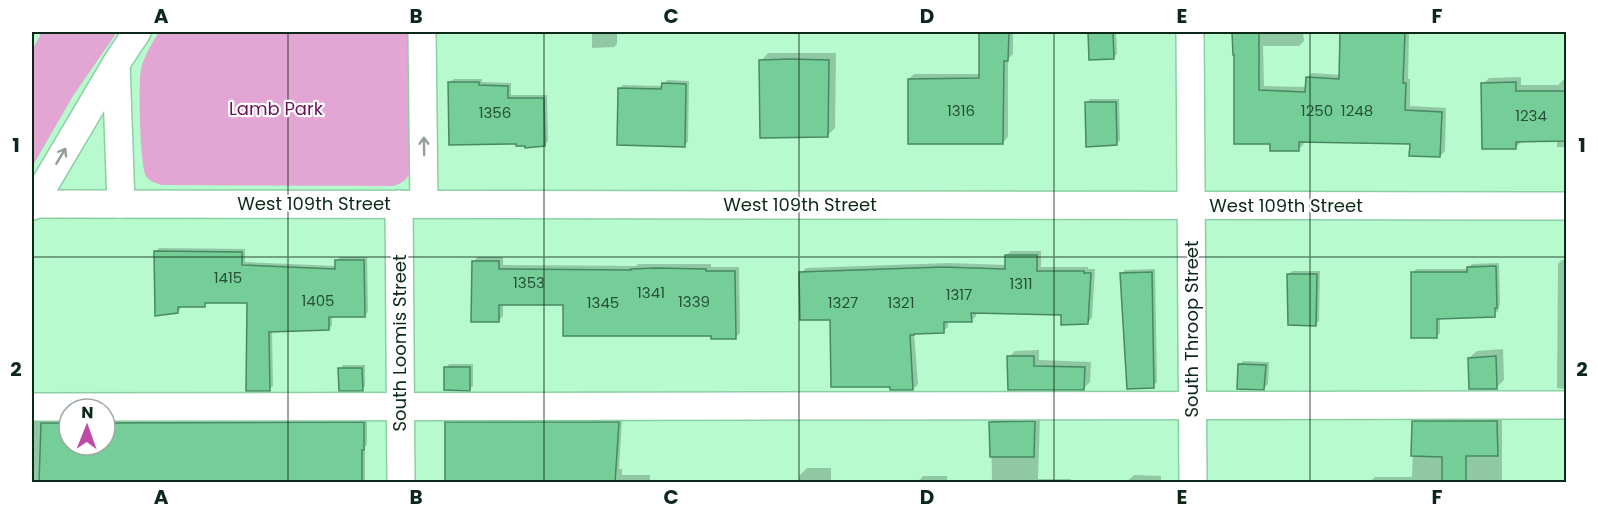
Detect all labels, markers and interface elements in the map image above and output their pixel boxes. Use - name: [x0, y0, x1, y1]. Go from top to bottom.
- text: A: [154, 2, 169, 30]
- text: B: [409, 2, 423, 30]
- text: C: [663, 2, 679, 30]
- text: D: [920, 2, 934, 30]
- text: E: [1177, 2, 1187, 30]
- text: F: [1432, 2, 1443, 30]
- park label: Lamb Park: [229, 96, 324, 121]
- house number: 1316: [947, 100, 975, 121]
- house number: 1250: [1301, 100, 1333, 121]
- house number: 1248: [1341, 100, 1373, 121]
- house number: 1356: [479, 102, 511, 123]
- house number: 1234: [1515, 105, 1547, 126]
- text: 1: [12, 131, 20, 159]
- text: 1: [1578, 131, 1586, 159]
- one-way arrow: [418, 136, 429, 156]
- one-way arrow: [56, 148, 68, 165]
- street label: West 109th Street: [237, 191, 391, 216]
- street label: West 109th Street: [723, 192, 877, 217]
- street label: West 109th Street: [1209, 193, 1363, 218]
- street label: South Throop Street: [1179, 240, 1204, 418]
- street label: South Loomis Street: [387, 254, 412, 432]
- house number: 1415: [214, 267, 242, 288]
- house number: 1353: [513, 272, 545, 293]
- house number: 1311: [1009, 273, 1033, 294]
- house number: 1341: [637, 282, 665, 303]
- house number: 1317: [946, 284, 972, 305]
- house number: 1405: [301, 290, 335, 311]
- house number: 1339: [678, 291, 710, 312]
- house number: 1345: [587, 292, 619, 313]
- house number: 1327: [828, 292, 858, 313]
- house number: 1321: [887, 292, 915, 313]
- text: 2: [10, 355, 22, 383]
- text: 2: [1576, 355, 1588, 383]
- north arrow: [57, 397, 117, 457]
- text: N: [81, 401, 93, 424]
- text: A: [154, 483, 169, 511]
- text: B: [409, 483, 423, 511]
- text: C: [663, 483, 679, 511]
- text: D: [920, 483, 934, 511]
- text: E: [1177, 483, 1187, 511]
- text: F: [1432, 483, 1443, 511]

